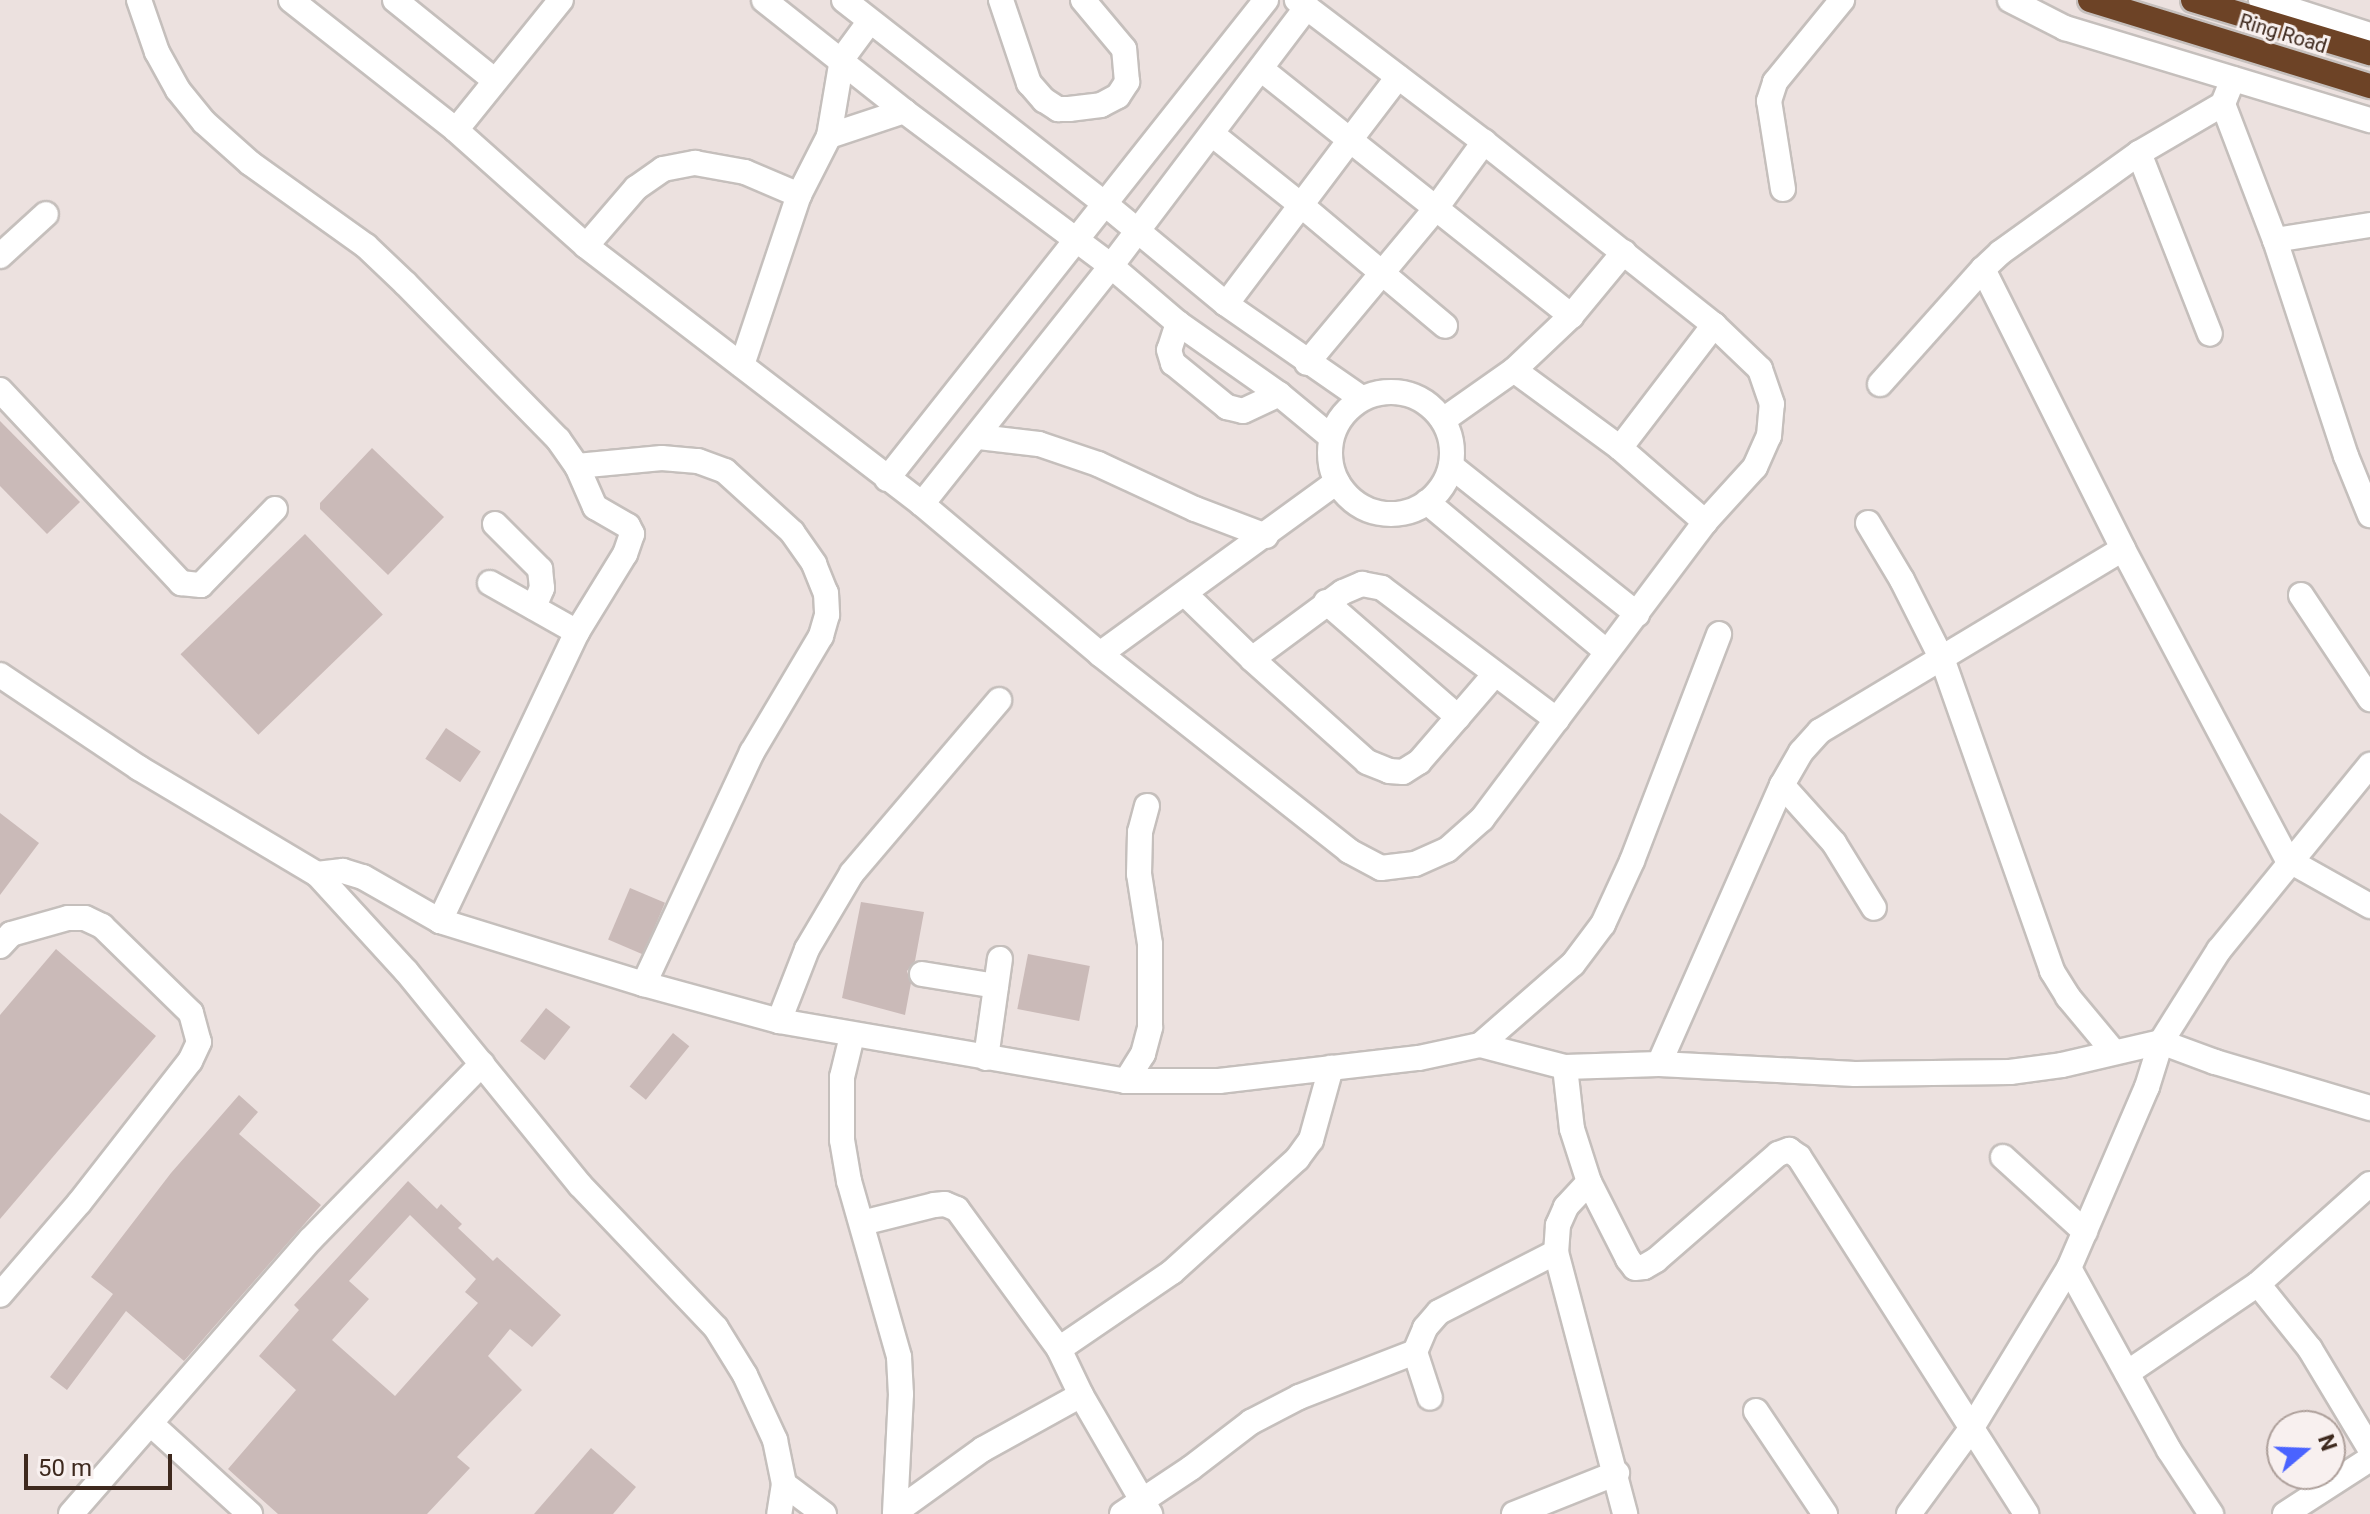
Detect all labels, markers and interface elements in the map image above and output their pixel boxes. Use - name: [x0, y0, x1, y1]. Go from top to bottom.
- street label: Ring Road: [2236, 9, 2330, 59]
- north arrow: [2266, 1410, 2346, 1490]
- text: N: [2313, 1431, 2342, 1454]
- scale bar: [28, 1438, 176, 1488]
- text: 50 m: [38, 1454, 92, 1482]

